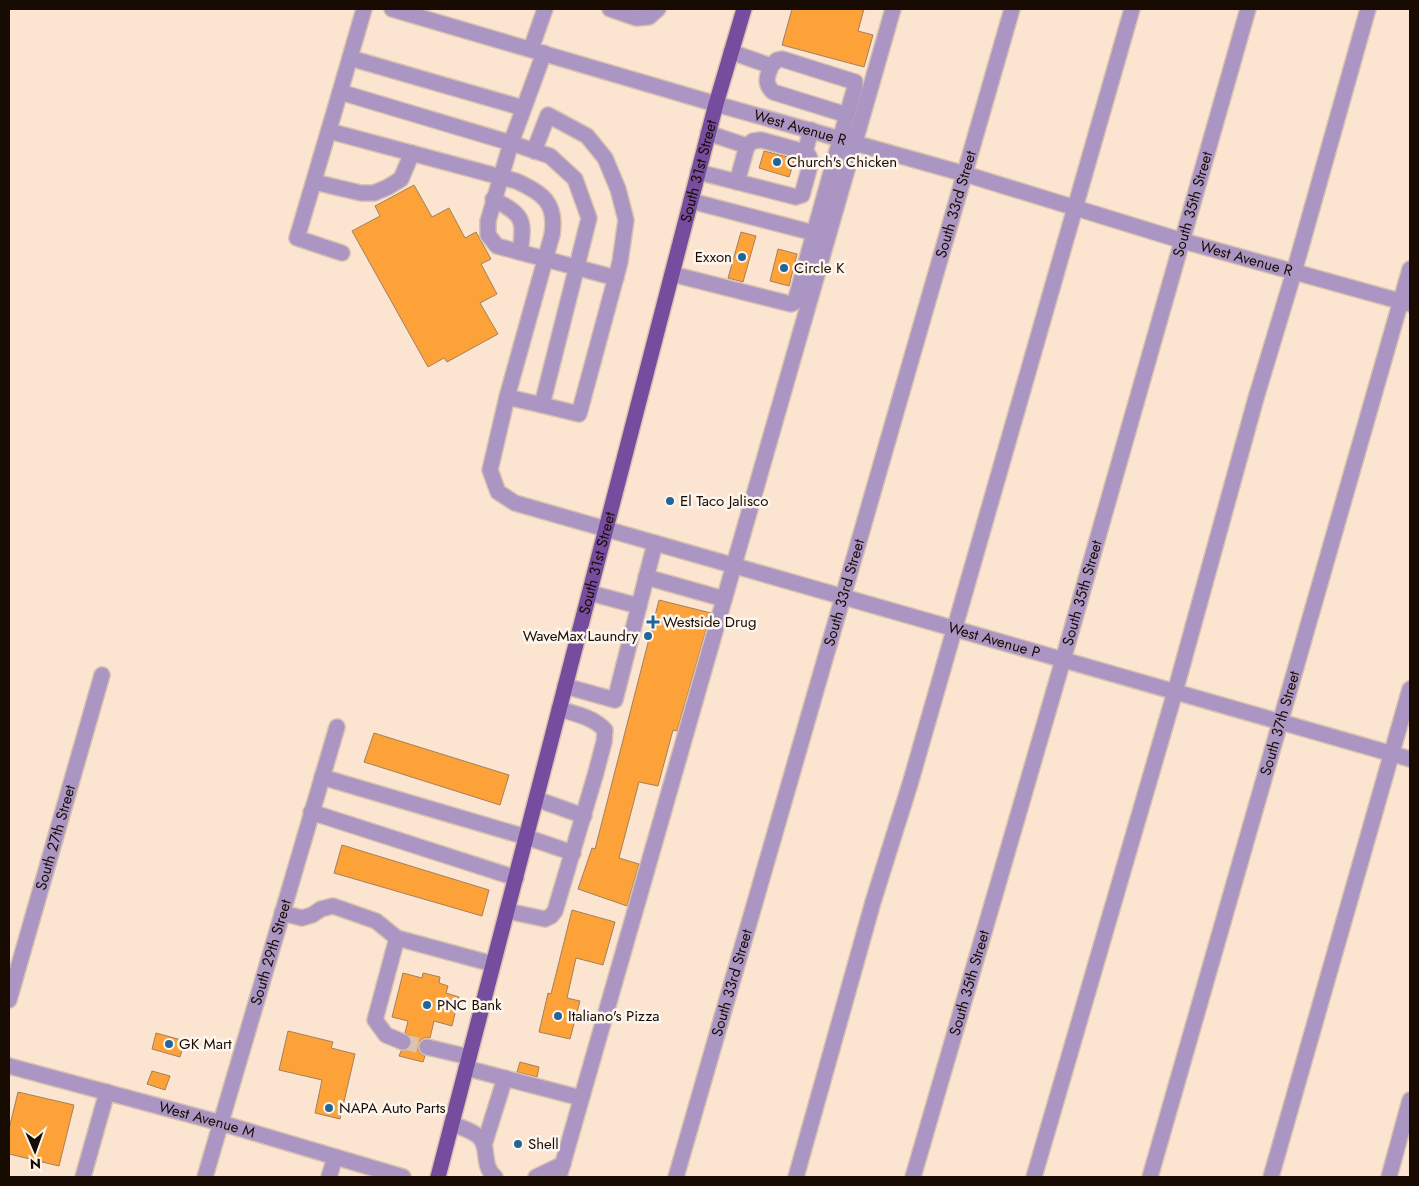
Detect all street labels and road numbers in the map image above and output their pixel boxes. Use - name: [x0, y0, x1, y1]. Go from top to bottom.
- street label: West Avenue R: [751, 104, 850, 151]
- street label: South 31st Street: [675, 117, 723, 225]
- street label: South 33rd Street: [930, 148, 982, 261]
- street label: South 35th Street: [1167, 149, 1218, 260]
- street label: West Avenue R: [1197, 235, 1296, 282]
- street label: South 31st Street: [573, 509, 621, 617]
- street label: South 33rd Street: [818, 536, 870, 649]
- street label: South 35th Street: [1057, 537, 1108, 648]
- street label: West Avenue P: [945, 616, 1043, 664]
- street label: South 37th Street: [1254, 668, 1305, 778]
- street label: South 27th Street: [30, 782, 81, 893]
- street label: South 29th Street: [245, 897, 297, 1008]
- street label: South 33rd Street: [706, 926, 758, 1039]
- street label: South 35th Street: [944, 927, 995, 1038]
- street label: West Avenue M: [156, 1096, 258, 1143]

